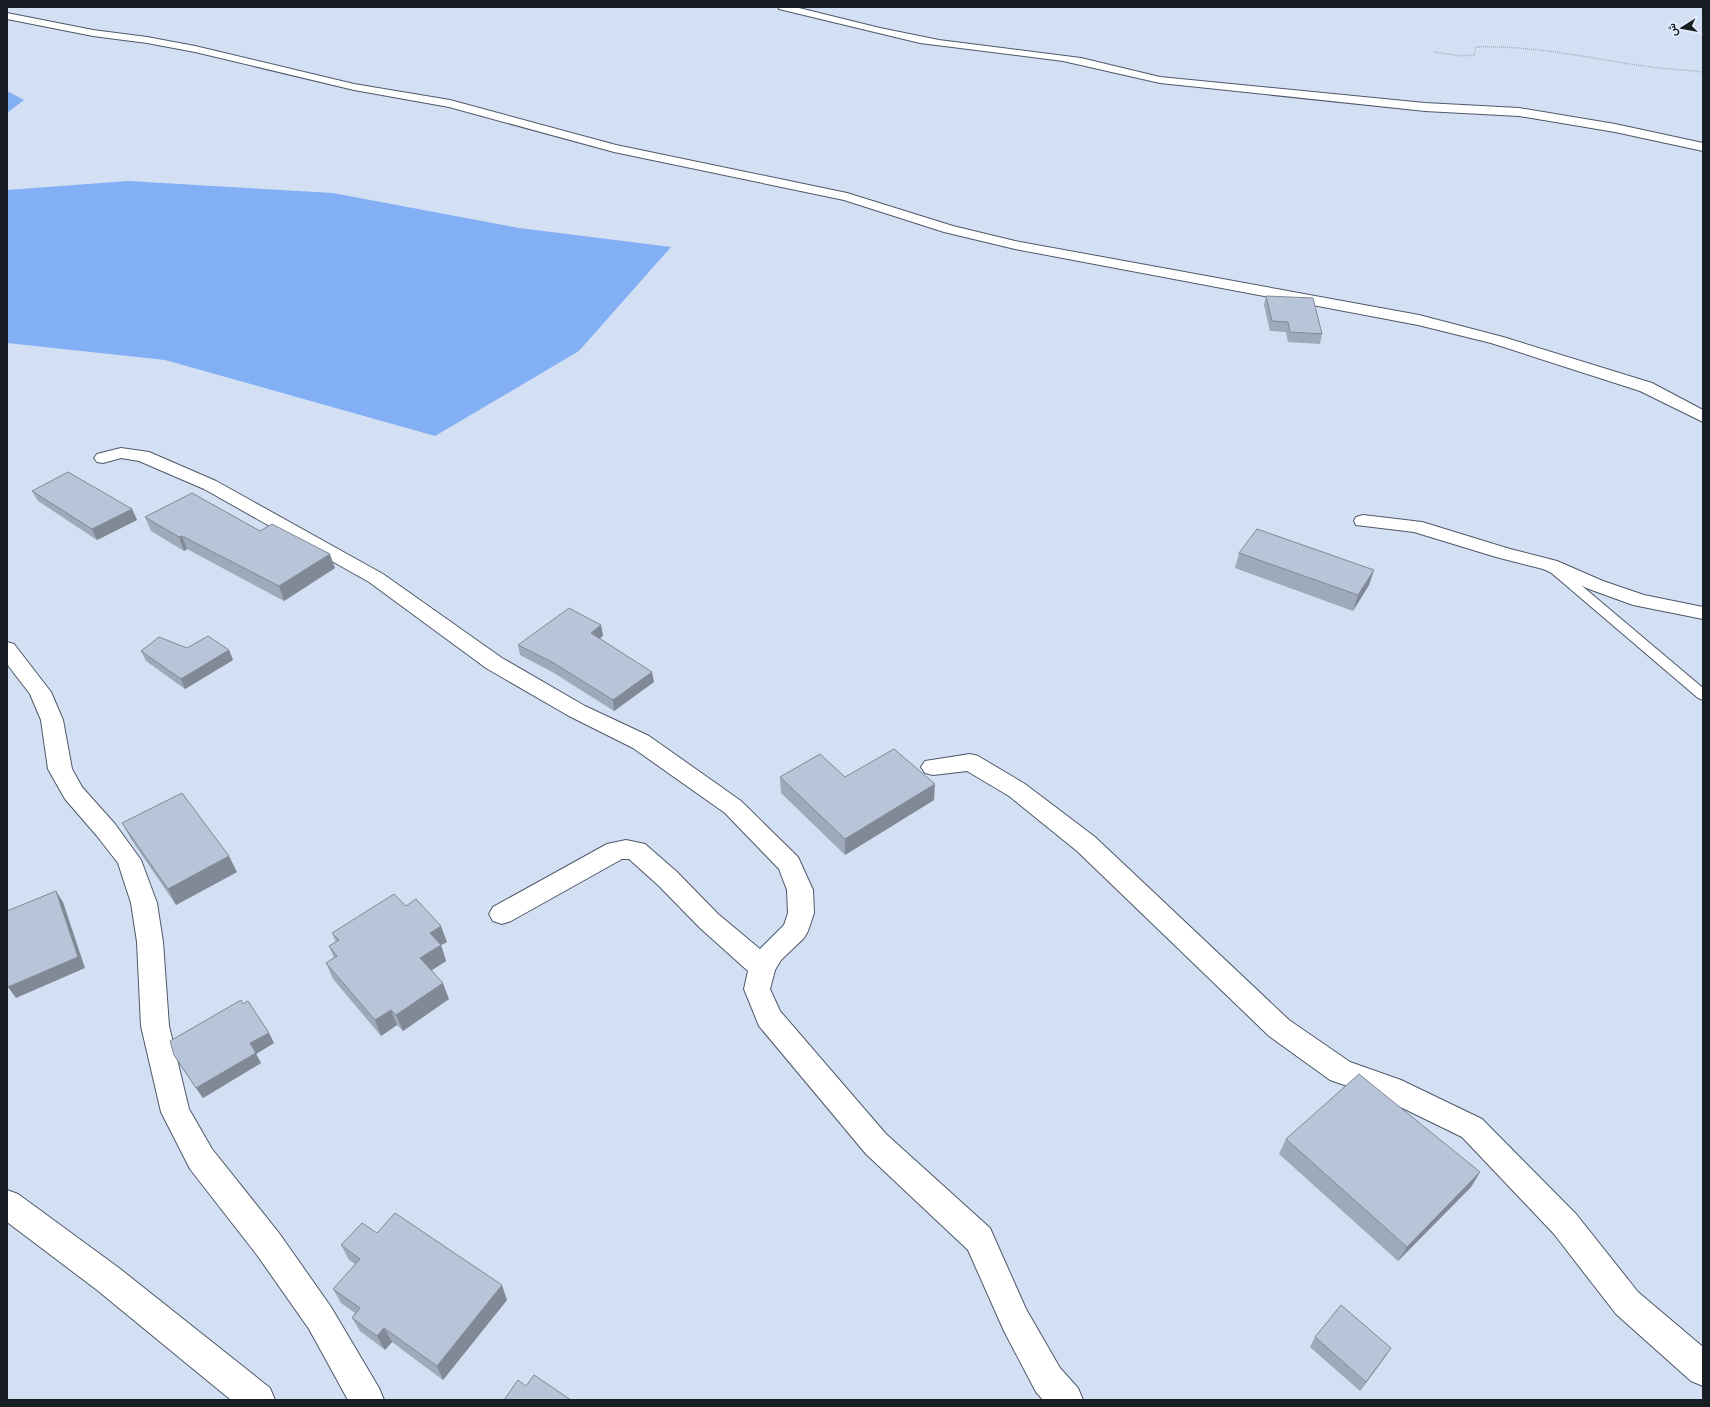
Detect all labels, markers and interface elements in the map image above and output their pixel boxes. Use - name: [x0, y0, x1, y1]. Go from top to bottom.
- north arrow: [1662, 8, 1702, 48]
- text: ش: [1665, 22, 1680, 38]

